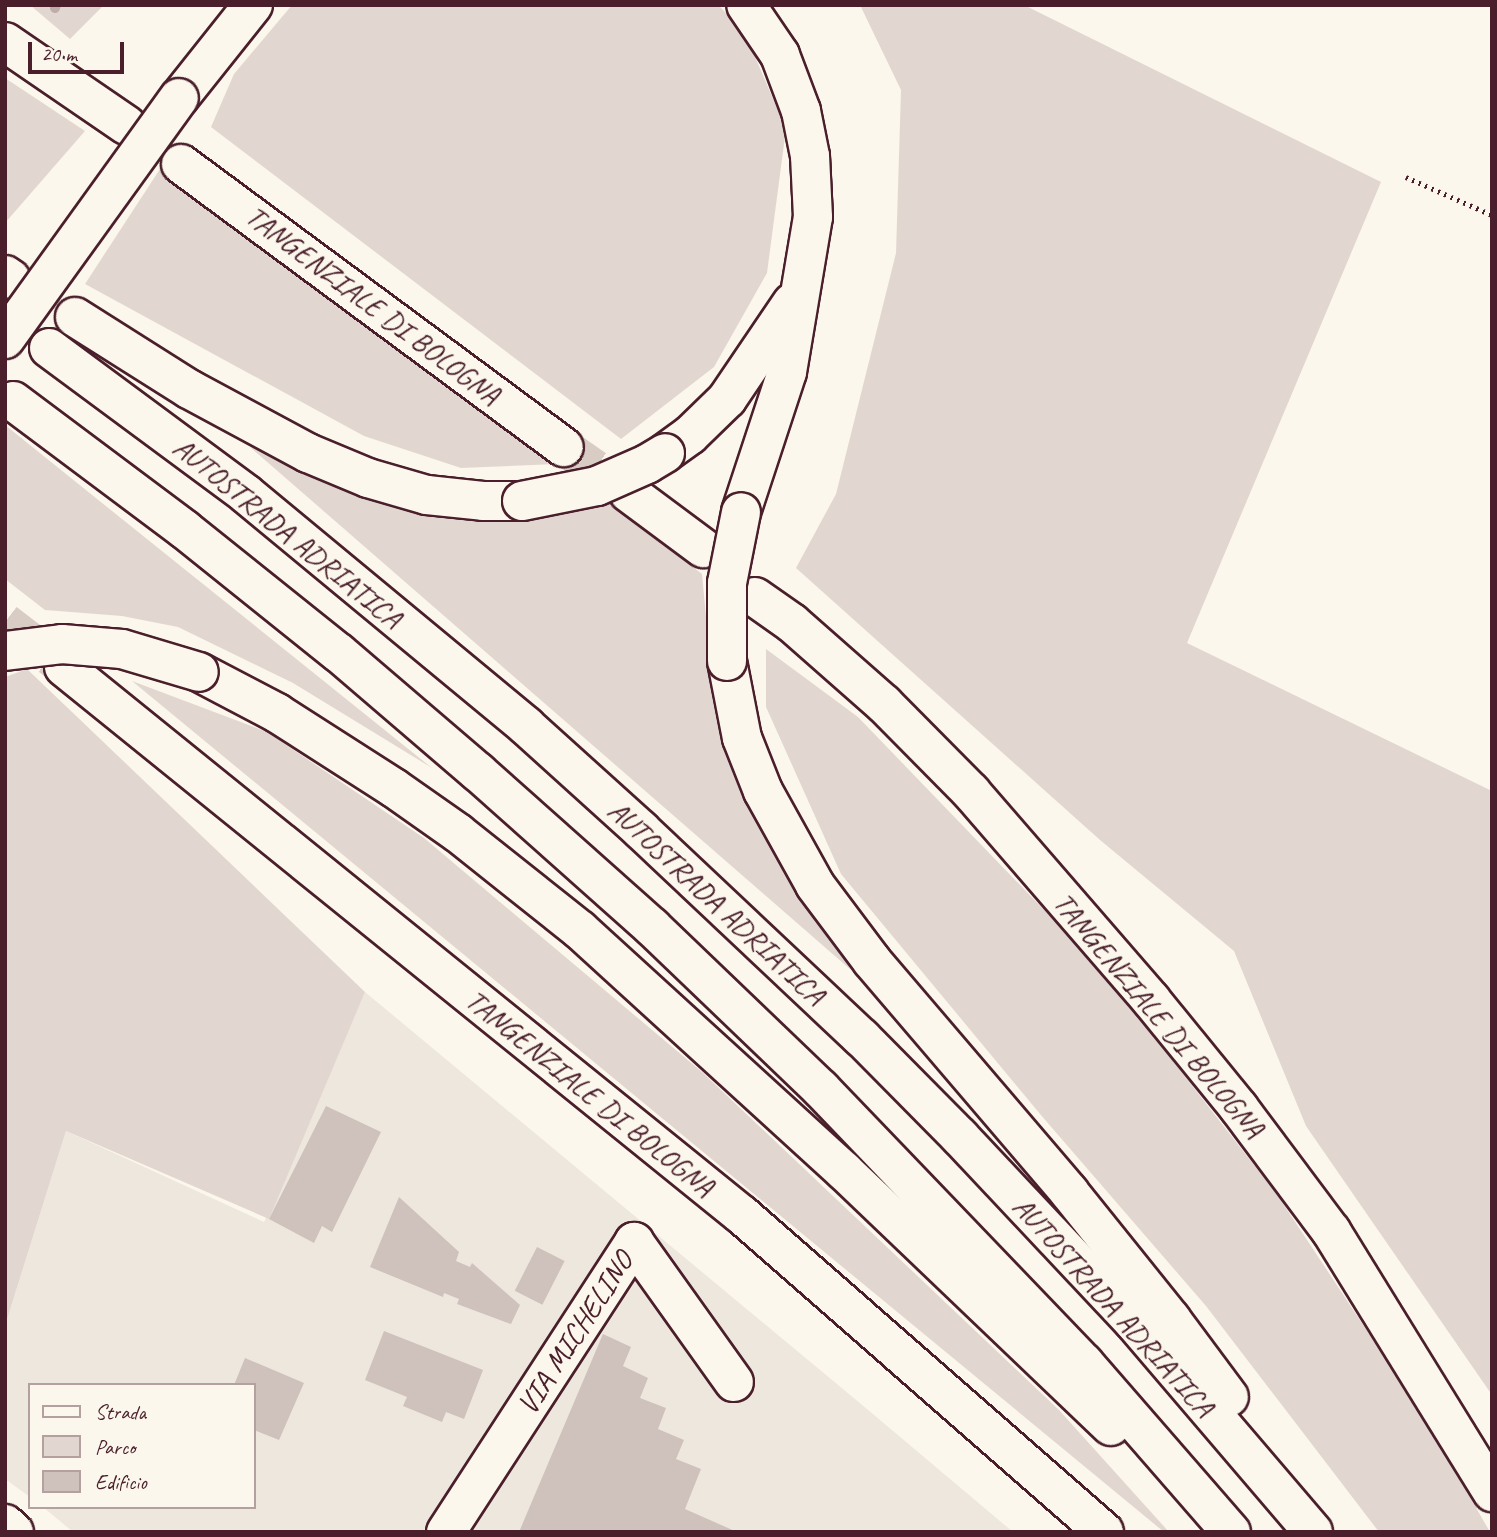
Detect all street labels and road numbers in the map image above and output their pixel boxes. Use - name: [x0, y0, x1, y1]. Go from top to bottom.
- street label: TANGENZIALE DI BOLOGNA: [238, 197, 508, 413]
- street label: AUTOSTRADA ADRIATICA: [167, 429, 409, 635]
- street label: AUTOSTRADA ADRIATICA: [601, 792, 833, 1012]
- street label: TANGENZIALE DI BOLOGNA: [1045, 884, 1273, 1146]
- street label: TANGENZIALE DI BOLOGNA: [457, 981, 723, 1205]
- street label: AUTOSTRADA ADRIATICA: [1006, 1189, 1222, 1423]
- street label: VIA MICHELINO: [509, 1245, 641, 1421]

